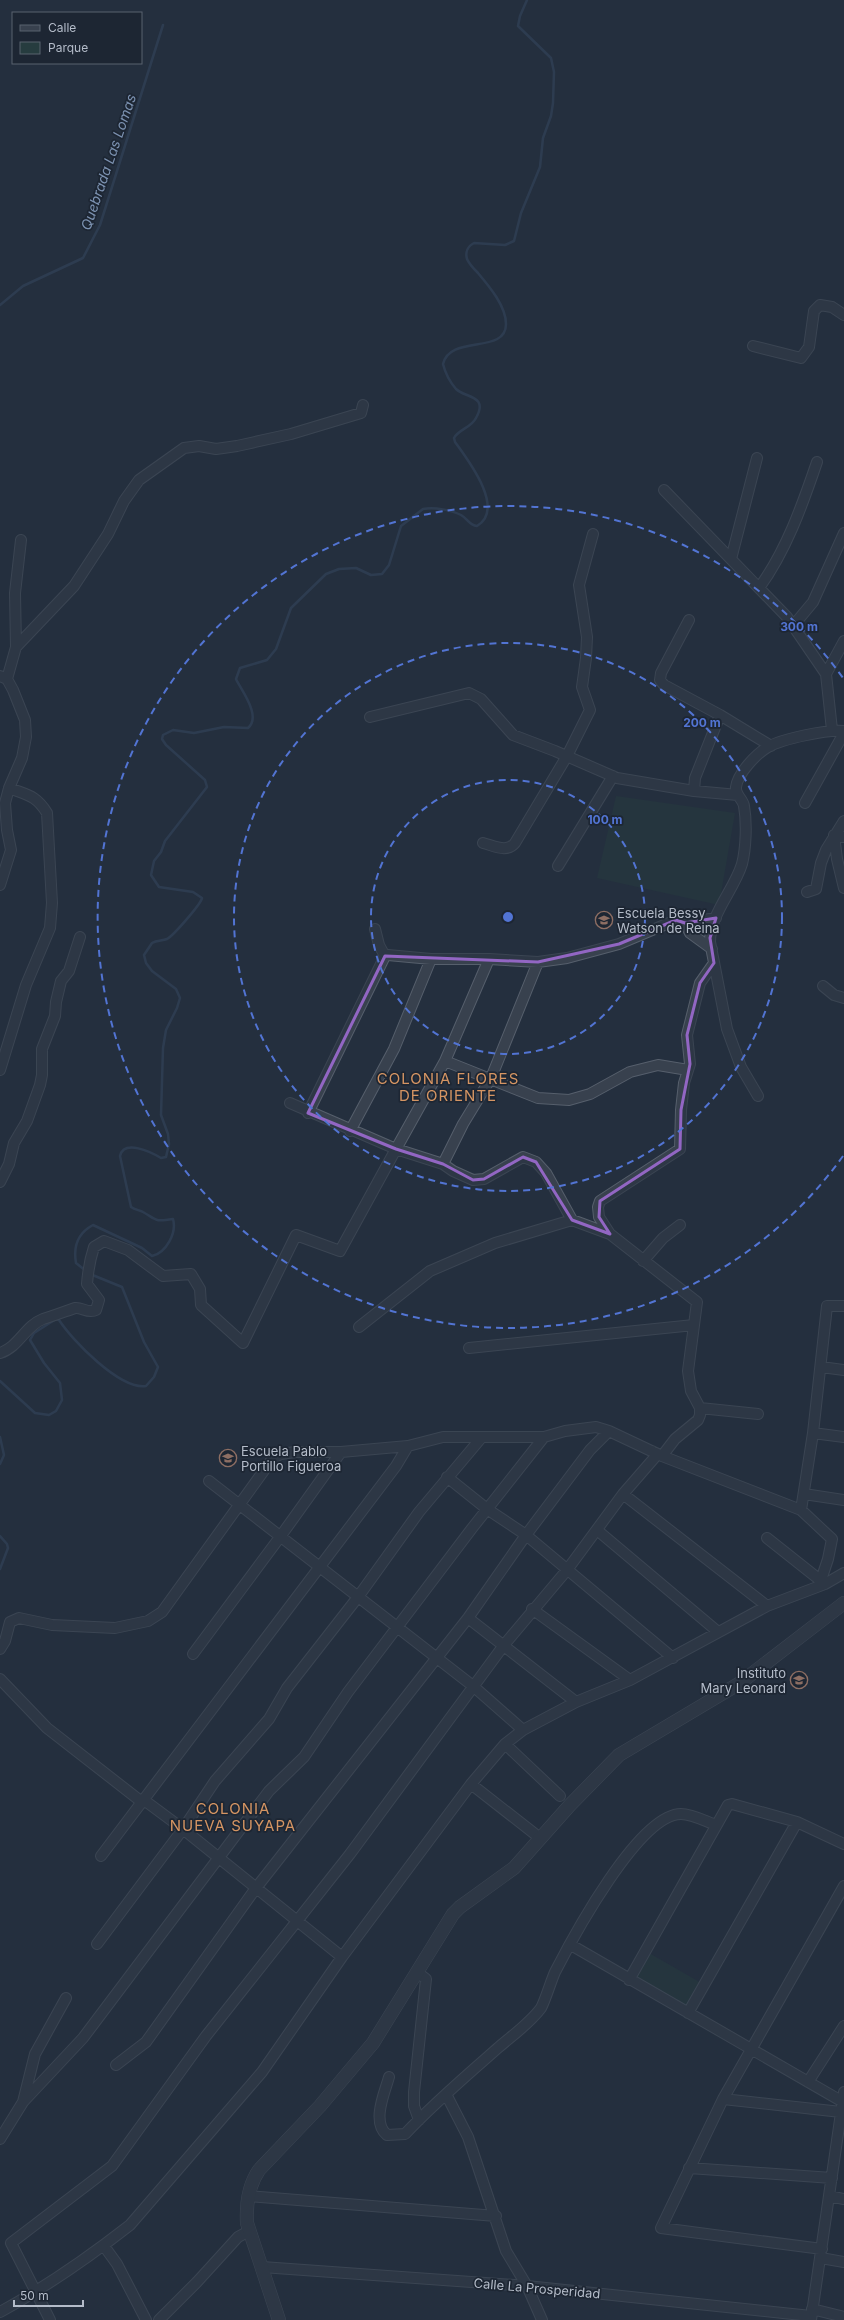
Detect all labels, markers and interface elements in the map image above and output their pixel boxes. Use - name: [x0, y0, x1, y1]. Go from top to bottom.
- legend: [12, 12, 142, 64]
- text: Calle: [48, 20, 76, 35]
- text: Parque: [48, 40, 88, 55]
- water label: Quebrada Las Lomas: [77, 92, 139, 232]
- text: 300 m: [780, 619, 818, 634]
- text: 200 m: [683, 715, 721, 730]
- text: 100 m: [587, 812, 623, 827]
- place label: Escuela Bessy Watson de Reina: [617, 905, 720, 936]
- centre of rings: [501, 910, 515, 924]
- school or university icon: Escuela Bessy Watson de Reina: [594, 910, 614, 930]
- district label: COLONIA FLORES DE ORIENTE: [377, 1069, 519, 1105]
- place label: Escuela Pablo Portillo Figueroa: [241, 1443, 341, 1474]
- school or university icon: Escuela Pablo Portillo Figueroa: [218, 1448, 238, 1468]
- place label: Instituto Mary Leonard: [701, 1665, 786, 1696]
- school or university icon: Instituto Mary Leonard: [789, 1670, 809, 1690]
- district label: COLONIA NUEVA SUYAPA: [170, 1799, 296, 1835]
- street label: Calle La Prosperidad: [473, 2274, 601, 2302]
- scale bar: [14, 2282, 83, 2308]
- text: 50 m: [20, 2288, 49, 2303]

